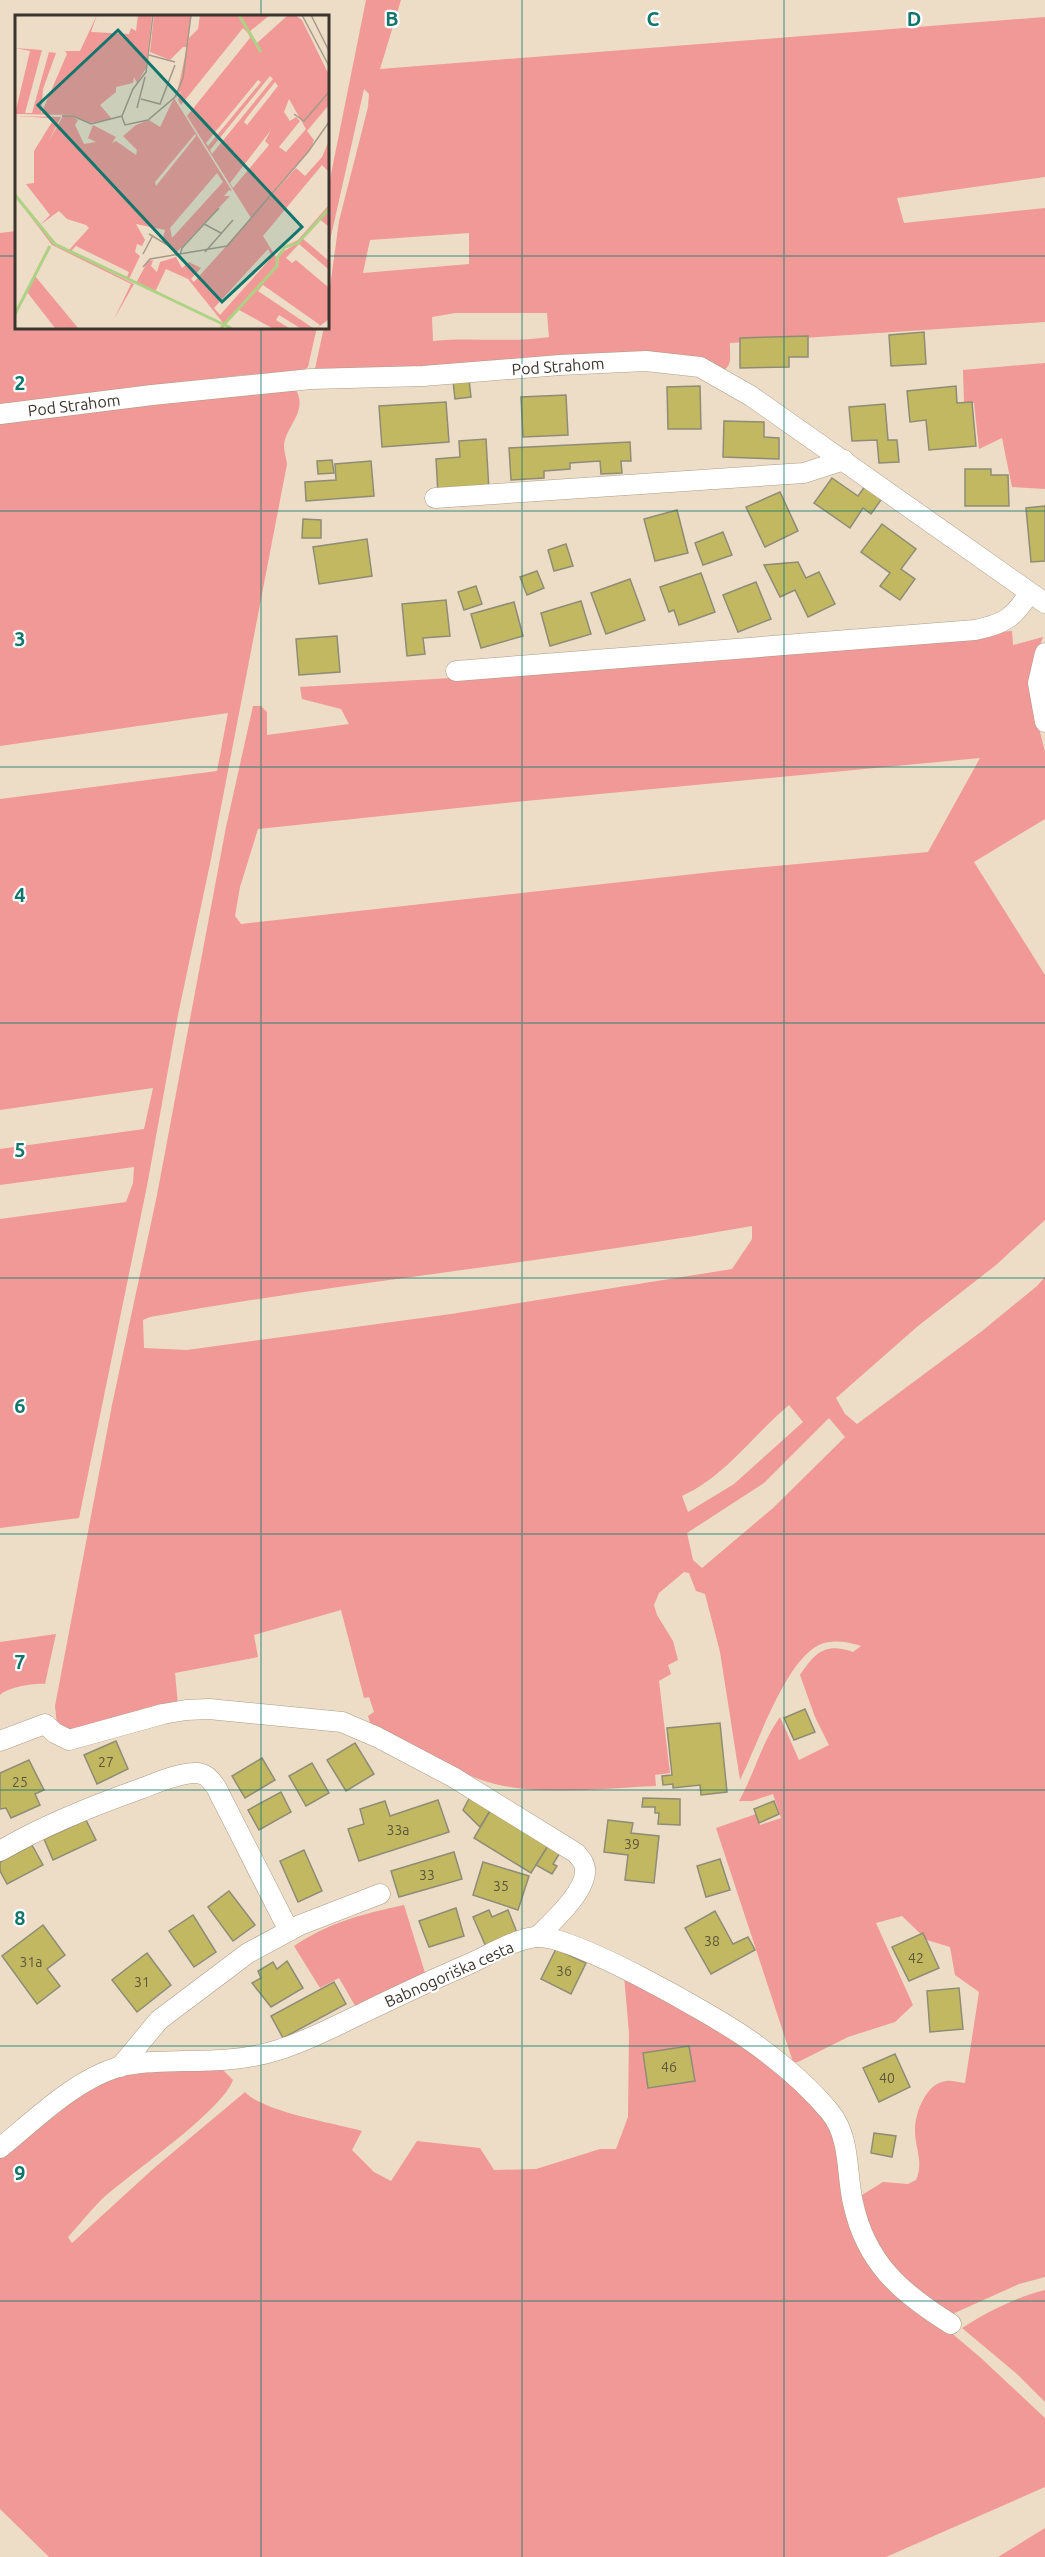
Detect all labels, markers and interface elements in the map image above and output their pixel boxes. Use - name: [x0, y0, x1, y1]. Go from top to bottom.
- text: B: [385, 7, 399, 30]
- text: C: [647, 7, 660, 30]
- text: D: [907, 7, 921, 30]
- inset map: [15, 15, 328, 328]
- street label: Pod Strahom: [511, 354, 605, 378]
- text: 2: [14, 371, 26, 394]
- street label: Pod Strahom: [27, 390, 121, 420]
- text: 3: [14, 627, 26, 650]
- text: 4: [14, 883, 26, 906]
- text: 5: [14, 1138, 26, 1161]
- text: 6: [14, 1394, 26, 1417]
- text: 7: [14, 1650, 26, 1673]
- house number: 27: [98, 1754, 114, 1770]
- house number: 25: [12, 1774, 28, 1790]
- house number: 33a: [387, 1822, 410, 1838]
- house number: 39: [624, 1836, 640, 1852]
- house number: 33: [419, 1867, 435, 1883]
- house number: 35: [493, 1878, 509, 1894]
- text: 8: [14, 1906, 26, 1929]
- house number: 38: [704, 1933, 720, 1949]
- street label: Babnogoriška cesta: [382, 1937, 516, 2011]
- house number: 42: [908, 1950, 924, 1966]
- house number: 31a: [20, 1954, 43, 1970]
- house number: 36: [556, 1963, 572, 1979]
- house number: 31: [134, 1974, 150, 1990]
- house number: 46: [661, 2059, 677, 2075]
- house number: 40: [879, 2070, 895, 2086]
- text: 9: [14, 2161, 26, 2184]

